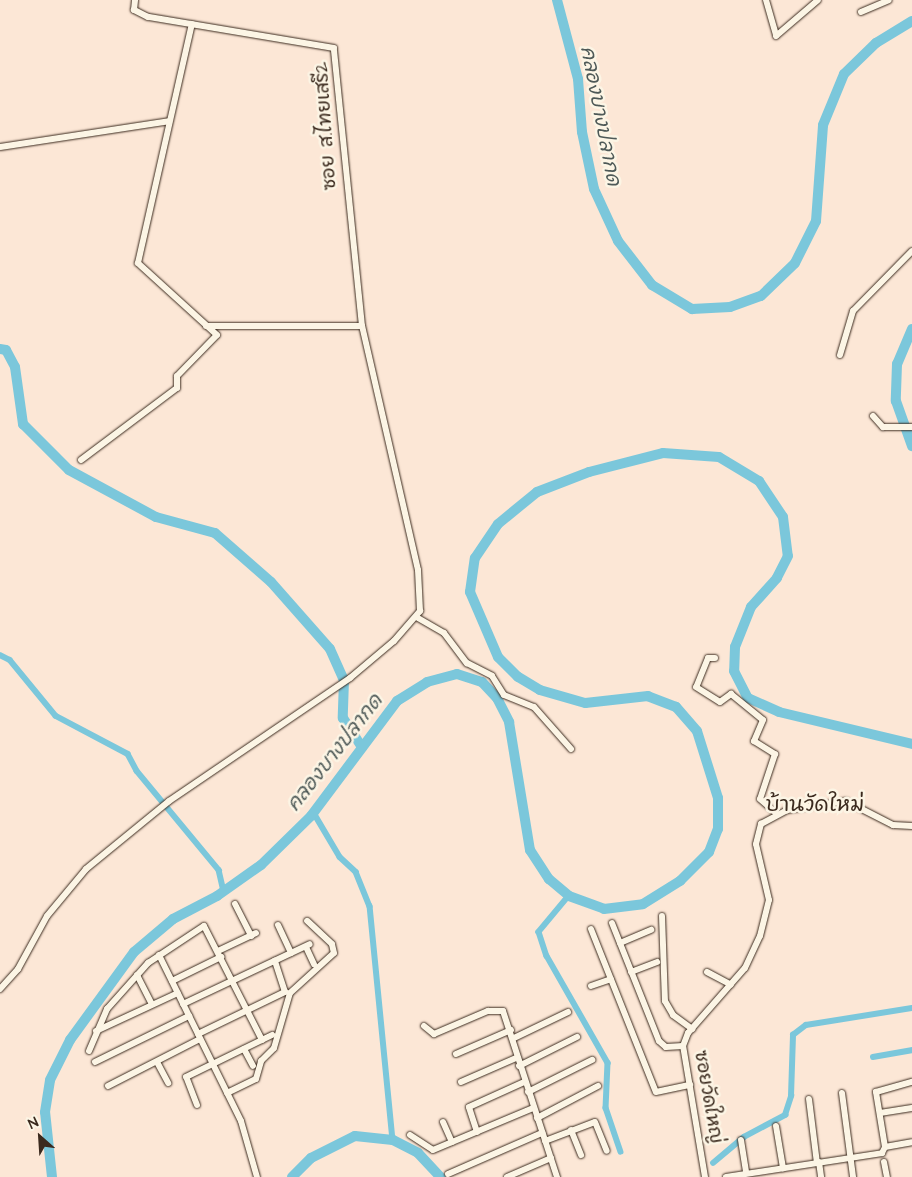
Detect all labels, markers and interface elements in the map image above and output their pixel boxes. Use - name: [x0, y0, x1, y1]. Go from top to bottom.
- water label: คลองบางปลากด: [575, 44, 625, 188]
- street label: ซอย ส.ไทยเสรี2: [310, 61, 342, 191]
- water label: คลองบางปลากด: [282, 690, 388, 816]
- district label: บ้านวัดใหม่: [766, 792, 864, 818]
- street label: ซอยวัดใหญ่: [689, 1049, 727, 1145]
- north arrow: [15, 1112, 65, 1162]
- text: N: [25, 1113, 42, 1134]

